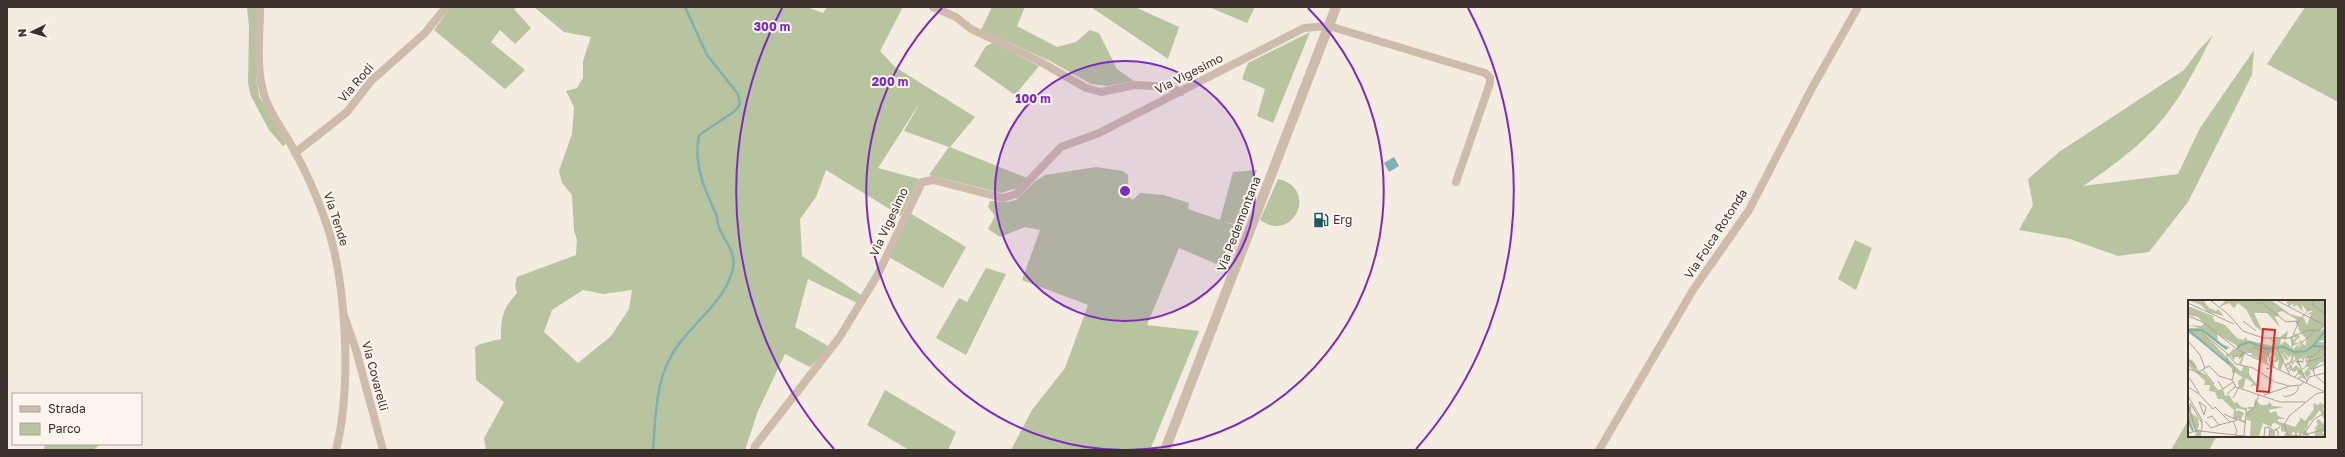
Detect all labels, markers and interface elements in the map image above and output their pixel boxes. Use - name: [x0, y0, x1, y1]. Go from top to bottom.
- north arrow: [12, 12, 52, 52]
- text: 300 m: [754, 19, 790, 34]
- text: N: [15, 28, 28, 38]
- street label: Via Vigesimo: [1152, 50, 1225, 97]
- street label: Via Rodi: [335, 60, 377, 105]
- text: 200 m: [872, 74, 908, 89]
- text: 100 m: [1015, 91, 1051, 106]
- street label: Via Pedemontana: [1213, 174, 1264, 274]
- centre of rings: [1118, 184, 1132, 198]
- street label: Via Vigesimo: [866, 185, 911, 259]
- street label: Via Folca Rotonda: [1681, 186, 1750, 281]
- street label: Via Tende: [321, 190, 352, 248]
- fuel station icon: Erg: [1312, 211, 1330, 229]
- place label: Erg: [1333, 212, 1352, 227]
- inset map: [2188, 300, 2325, 437]
- street label: Via Covarelli: [359, 339, 392, 412]
- legend: [12, 393, 142, 445]
- text: Strada: [48, 401, 86, 416]
- text: Parco: [48, 421, 81, 436]

